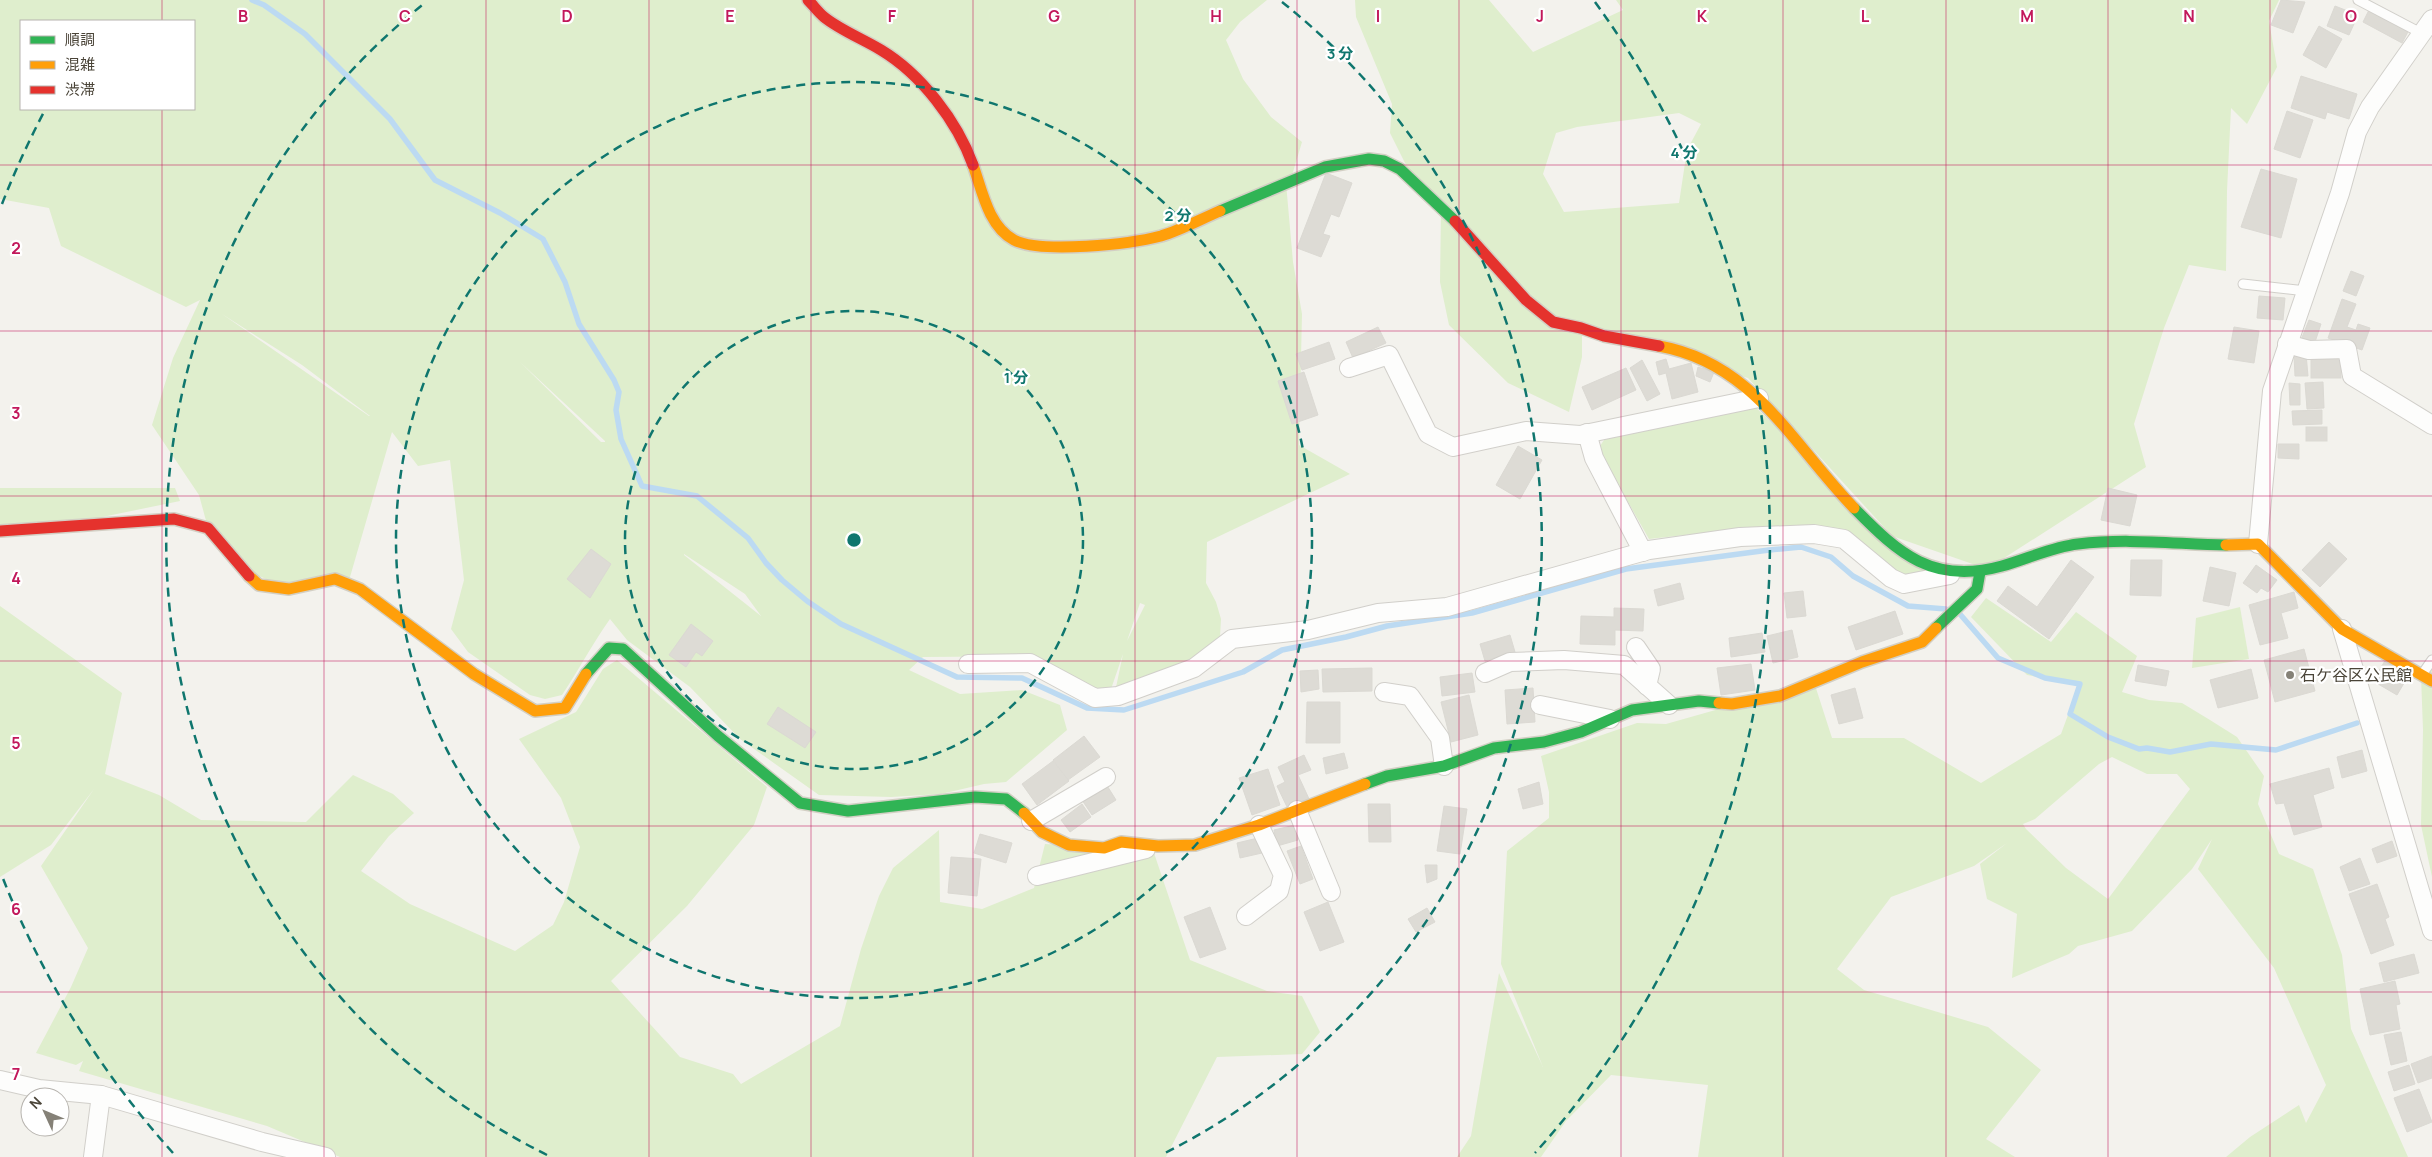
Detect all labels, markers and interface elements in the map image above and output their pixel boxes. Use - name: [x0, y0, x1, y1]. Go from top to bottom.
- text: B: [238, 5, 248, 27]
- text: C: [399, 5, 411, 27]
- text: D: [561, 5, 573, 27]
- text: E: [725, 5, 735, 27]
- text: F: [888, 5, 897, 27]
- text: G: [1048, 5, 1060, 27]
- text: H: [1210, 5, 1222, 27]
- text: I: [1376, 5, 1380, 27]
- text: J: [1536, 5, 1544, 27]
- text: K: [1697, 5, 1708, 27]
- text: L: [1861, 5, 1870, 27]
- text: M: [2020, 5, 2034, 27]
- text: N: [2183, 5, 2195, 27]
- text: O: [2345, 5, 2357, 27]
- legend: [20, 20, 195, 110]
- text: 順調: [65, 29, 95, 50]
- text: 3 分: [1327, 43, 1353, 64]
- text: 混雑: [65, 54, 95, 75]
- text: 渋滞: [65, 79, 95, 100]
- text: 4 分: [1670, 142, 1698, 163]
- text: 2 分: [1165, 205, 1191, 226]
- text: 2: [11, 237, 21, 259]
- text: 1 分: [1004, 367, 1028, 388]
- text: 3: [11, 402, 21, 424]
- centre of rings: [845, 531, 863, 549]
- text: 4: [11, 567, 21, 589]
- place label: 石ケ谷区公民館: [2300, 664, 2412, 686]
- marker: 石ケ谷区公民館: [2284, 669, 2296, 681]
- text: 5: [11, 732, 21, 754]
- text: 6: [11, 898, 21, 920]
- text: 7: [12, 1063, 20, 1085]
- north arrow: [20, 1087, 70, 1137]
- text: N: [25, 1092, 46, 1113]

